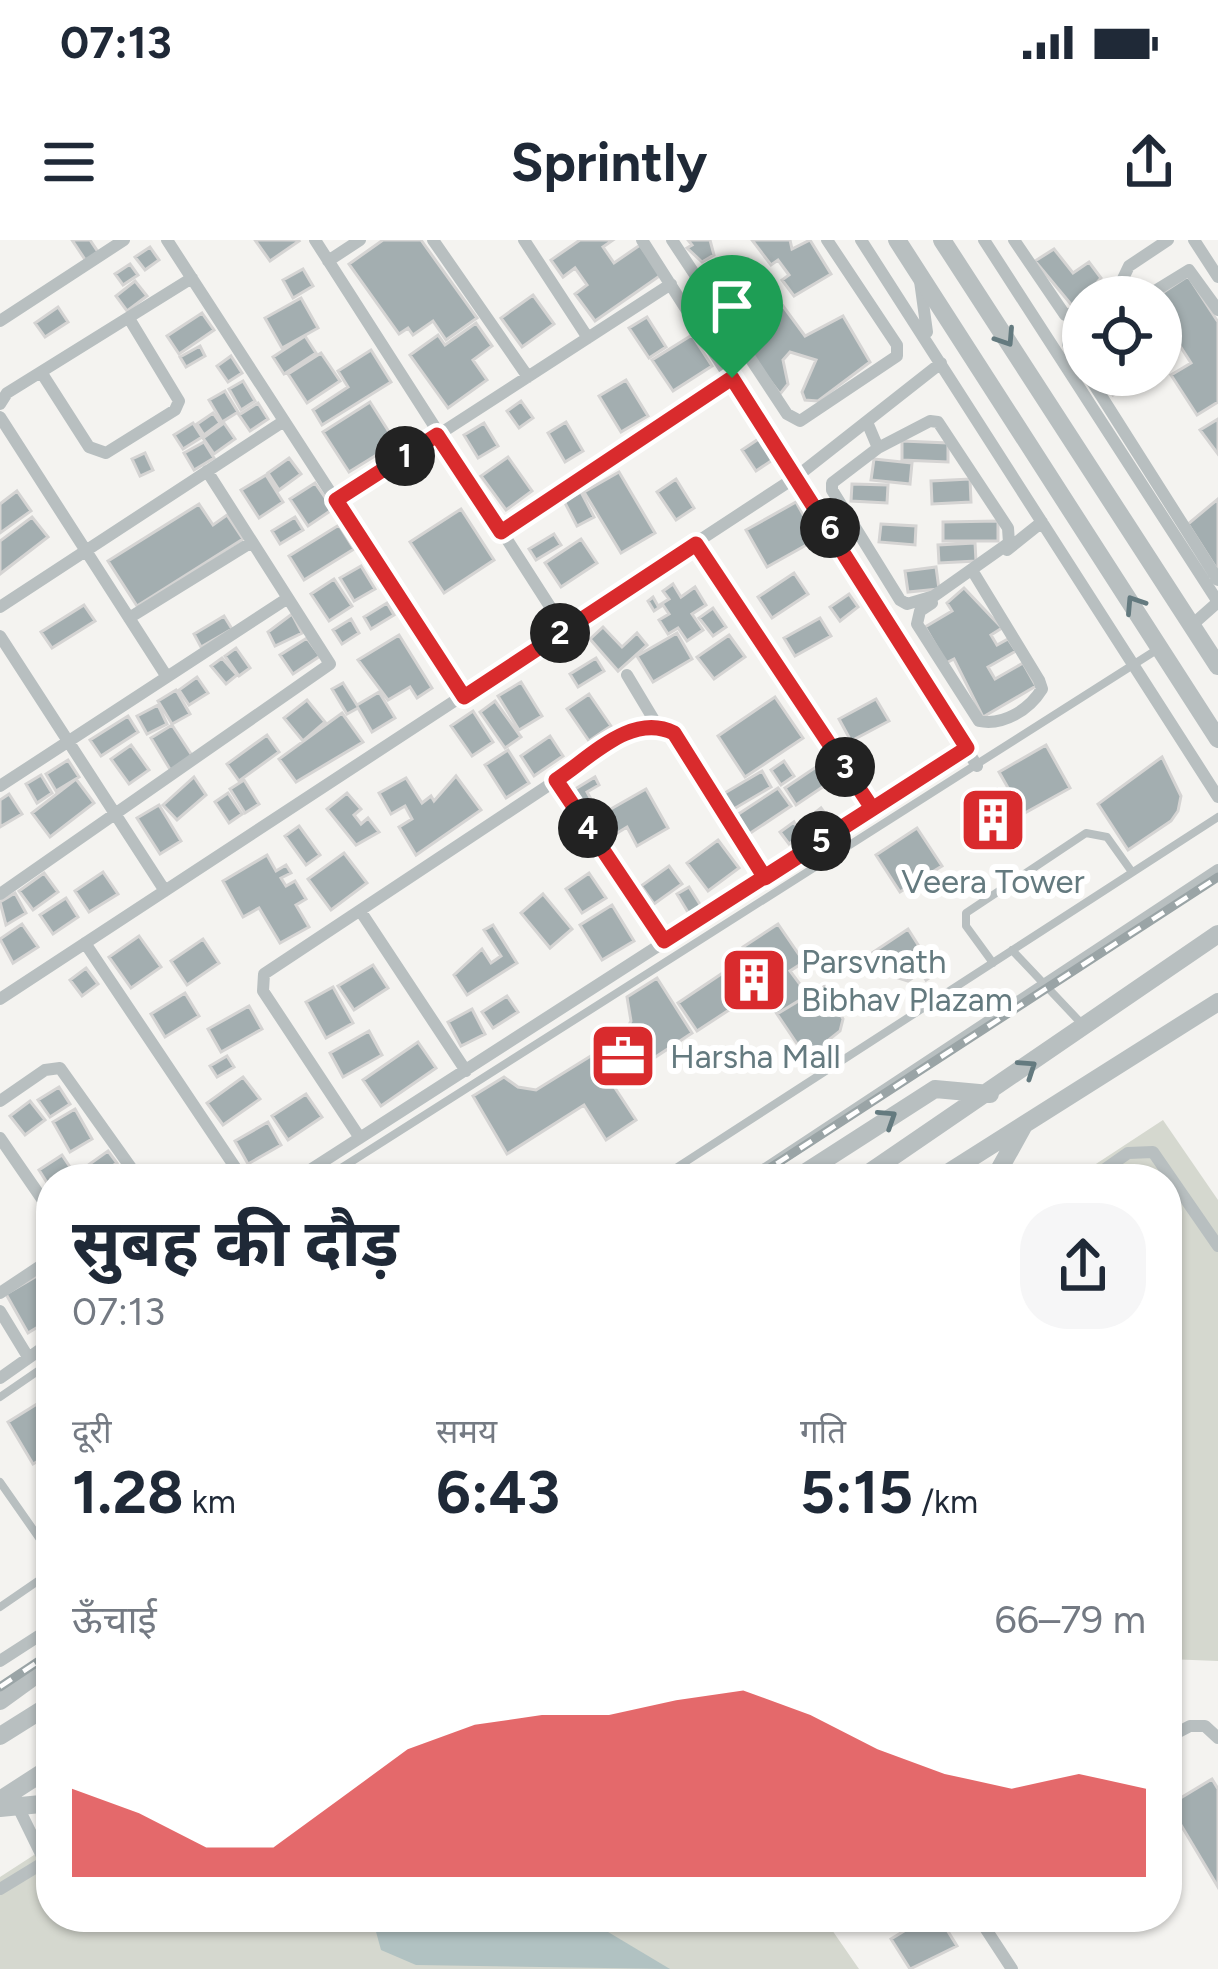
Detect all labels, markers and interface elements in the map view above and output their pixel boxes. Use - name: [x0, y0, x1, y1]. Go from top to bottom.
- text: 07:13: [60, 15, 172, 69]
- icon: menu: [36, 129, 102, 195]
- icon: share: [1116, 129, 1182, 195]
- text: Sprintly: [511, 130, 707, 195]
- pin: [681, 255, 783, 378]
- icon: arrive: [699, 273, 765, 339]
- map controls: [1062, 276, 1182, 396]
- button: locate: [1062, 276, 1182, 396]
- one-way arrow: [992, 325, 1015, 347]
- pin: 1: [375, 426, 435, 486]
- text: 1: [398, 436, 412, 475]
- pin: 6: [800, 498, 860, 558]
- text: 6: [820, 508, 840, 547]
- one-way arrow: [1127, 595, 1149, 617]
- pin: 2: [530, 603, 590, 663]
- text: 2: [550, 613, 570, 652]
- pin: 3: [815, 737, 875, 797]
- text: 3: [836, 747, 854, 786]
- building icon: Veera Tower: [958, 785, 1028, 855]
- pin: 4: [558, 798, 618, 858]
- text: 4: [578, 808, 598, 847]
- pin: 5: [791, 811, 851, 871]
- text: 5: [811, 821, 831, 860]
- place label: Veera Tower: [901, 862, 1085, 901]
- place label: Parsvnath Bibhav Plazam: [801, 942, 1013, 1019]
- building icon: Parsvnath Bibhav Plazam: [719, 945, 789, 1015]
- office icon: Harsha Mall: [588, 1021, 658, 1091]
- place label: Harsha Mall: [670, 1037, 841, 1076]
- one-way arrow: [1015, 1060, 1037, 1082]
- one-way arrow: [874, 1111, 896, 1133]
- text: सुबह की दौड़: [72, 1203, 399, 1283]
- button: share: [1020, 1203, 1146, 1329]
- text: 07:13: [72, 1288, 165, 1335]
- text: दूरी: [72, 1412, 112, 1451]
- text: समय: [436, 1412, 497, 1451]
- text: गति: [800, 1412, 846, 1451]
- text: 1.28: [72, 1456, 184, 1528]
- text: 6:43: [436, 1456, 560, 1528]
- text: 5:15: [800, 1456, 913, 1528]
- text: km: [184, 1482, 236, 1521]
- text: /km: [913, 1482, 978, 1521]
- text: ऊँचाई: [72, 1596, 157, 1643]
- text: 66–79 m: [995, 1596, 1146, 1643]

